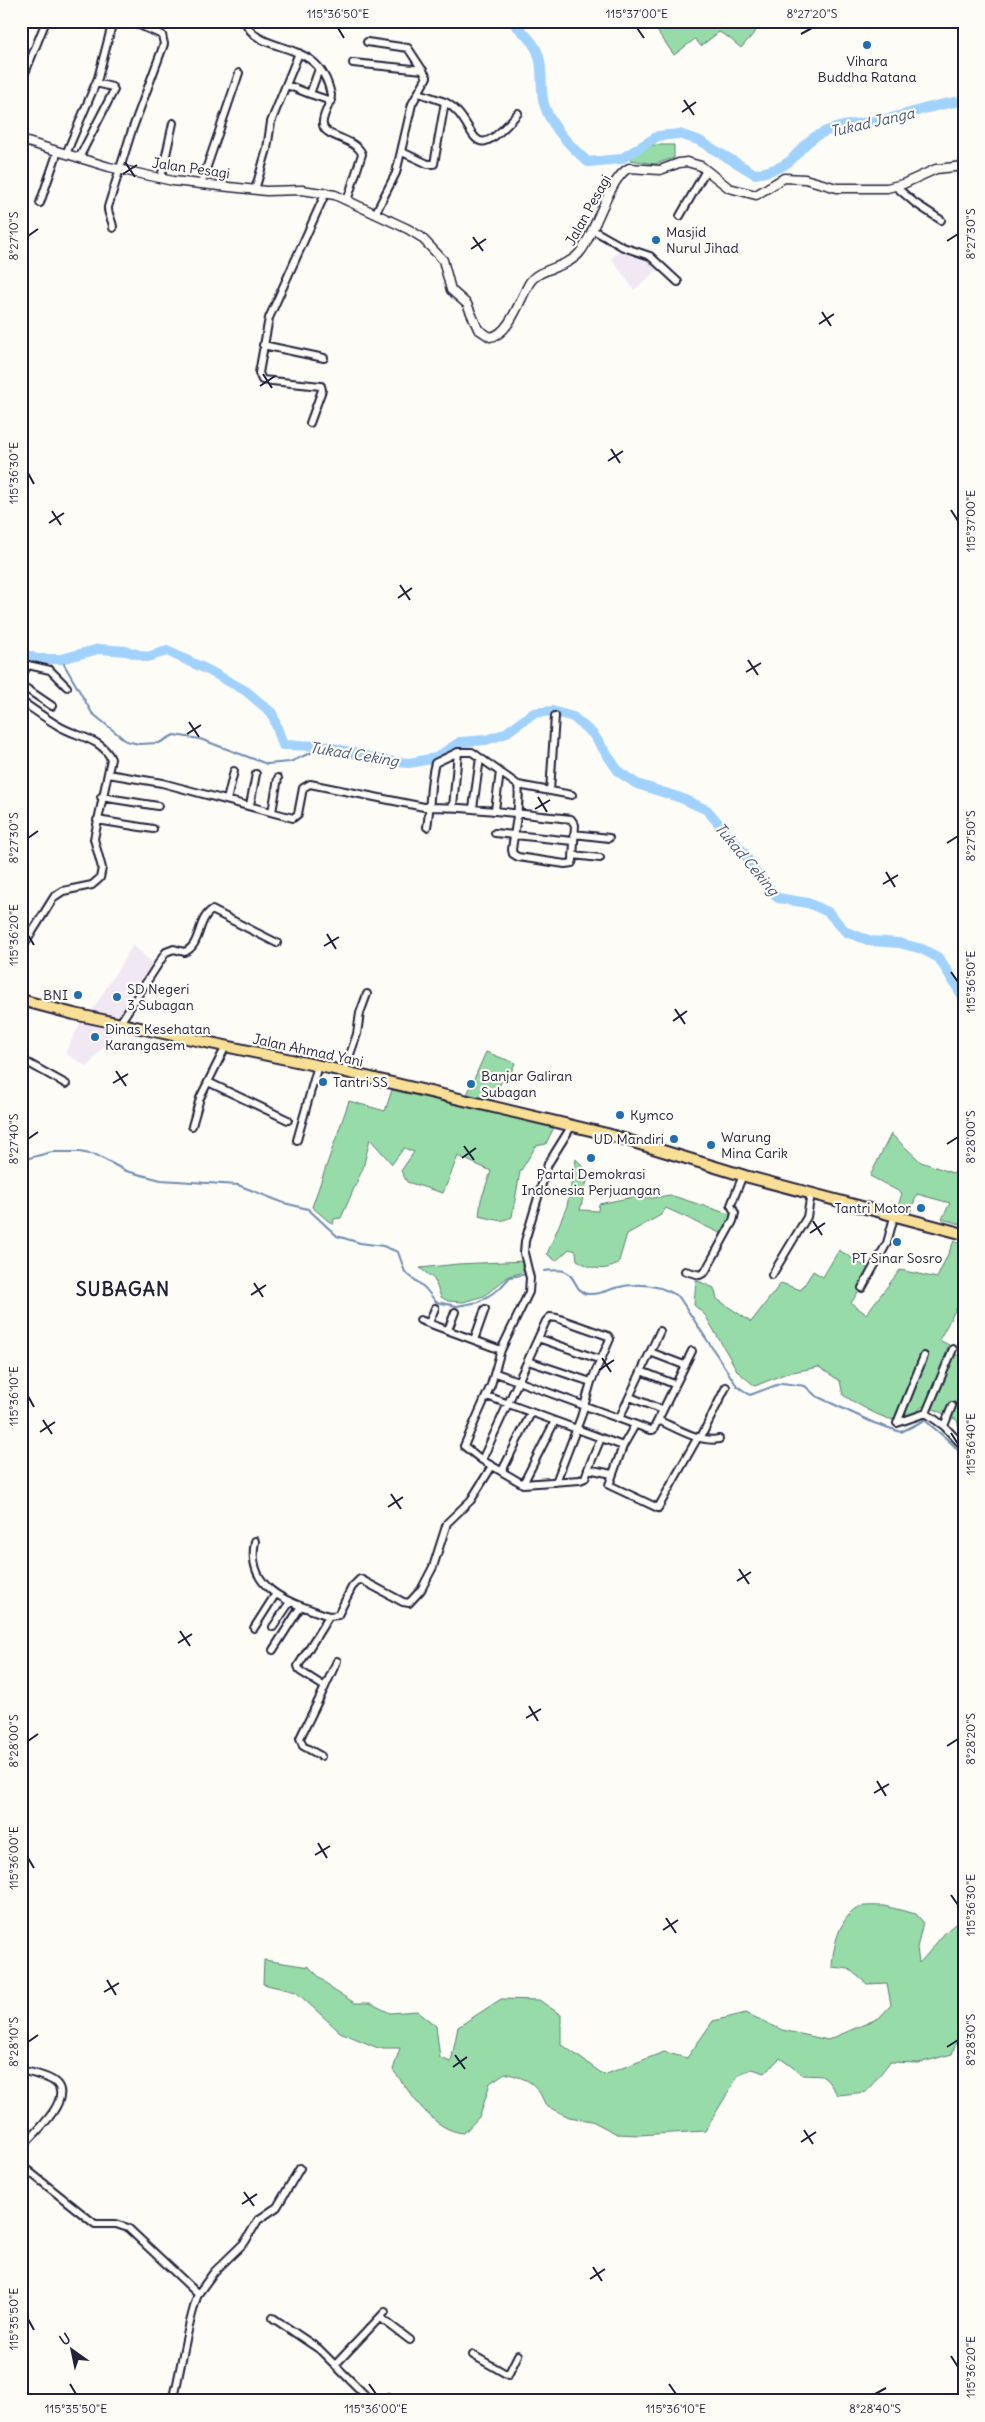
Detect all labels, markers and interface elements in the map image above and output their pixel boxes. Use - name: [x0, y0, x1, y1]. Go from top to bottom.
- text: 115°36'50"E: [307, 6, 369, 21]
- text: 115°37'00"E: [606, 6, 668, 21]
- text: 8°27'20"S: [787, 6, 838, 21]
- marker: Vihara Buddha Ratana: [861, 39, 873, 51]
- place label: Vihara Buddha Ratana: [818, 52, 916, 86]
- water label: Tukad Janga: [828, 103, 917, 141]
- street label: Jalan Pesagi: [151, 154, 231, 182]
- street label: Jalan Pesagi: [561, 171, 615, 249]
- text: 8°27'30"S: [963, 208, 978, 260]
- text: 8°27'10"S: [6, 211, 21, 261]
- place label: Masjid Nurul Jihad: [666, 223, 739, 257]
- marker: Masjid Nurul Jihad: [650, 234, 662, 246]
- text: 115°36'30"E: [6, 442, 21, 504]
- text: 115°37'00"E: [963, 490, 978, 552]
- water label: Tukad Ceking: [308, 738, 401, 771]
- text: 8°27'50"S: [963, 810, 978, 862]
- text: 8°27'30"S: [6, 812, 21, 864]
- water label: Tukad Ceking: [711, 819, 784, 901]
- text: 115°36'20"E: [6, 904, 21, 966]
- text: 115°36'50"E: [963, 951, 978, 1013]
- place label: SD Negeri 3 Subagan: [127, 980, 194, 1014]
- place label: BNI: [43, 986, 68, 1004]
- marker: BNI: [72, 989, 84, 1001]
- marker: SD Negeri 3 Subagan: [111, 991, 123, 1003]
- place label: Dinas Kesehatan Karangasem: [105, 1020, 211, 1054]
- street label: Jalan Ahmad Yani: [251, 1029, 365, 1071]
- marker: Dinas Kesehatan Karangasem: [89, 1031, 101, 1043]
- place label: Banjar Galiran Subagan: [481, 1067, 572, 1101]
- place label: Tantri SS: [333, 1073, 388, 1091]
- marker: Tantri SS: [317, 1076, 329, 1088]
- marker: Banjar Galiran Subagan: [465, 1078, 477, 1090]
- place label: Kymco: [630, 1106, 674, 1124]
- marker: Kymco: [614, 1109, 626, 1121]
- text: 8°28'00"S: [963, 1110, 978, 1164]
- text: 8°27'40"S: [6, 1113, 21, 1164]
- place label: Warung Mina Carik: [721, 1128, 788, 1162]
- place label: UD Mandiri: [594, 1130, 664, 1148]
- marker: UD Mandiri: [668, 1133, 680, 1145]
- marker: Warung Mina Carik: [705, 1139, 717, 1151]
- marker: Partai Demokrasi Indonesia Perjuangan: [585, 1152, 597, 1164]
- place label: Partai Demokrasi Indonesia Perjuangan: [521, 1165, 661, 1199]
- place label: Tantri Motor: [834, 1199, 911, 1217]
- marker: Tantri Motor: [915, 1202, 927, 1214]
- marker: PT Sinar Sosro: [891, 1236, 903, 1248]
- place label: PT Sinar Sosro: [852, 1249, 942, 1267]
- district label: SUBAGAN: [76, 1277, 170, 1301]
- text: 115°36'10"E: [6, 1366, 21, 1426]
- text: 115°36'40"E: [963, 1413, 978, 1475]
- text: 8°28'20"S: [963, 1713, 978, 1765]
- text: 8°28'00"S: [6, 1714, 21, 1768]
- text: 115°36'00"E: [6, 1826, 21, 1890]
- text: 115°36'30"E: [963, 1874, 978, 1936]
- text: 8°28'30"S: [963, 2014, 978, 2066]
- text: 8°28'10"S: [6, 2017, 21, 2067]
- text: 115°35'50"E: [6, 2288, 21, 2350]
- north arrow: [48, 2324, 98, 2374]
- text: U: [56, 2329, 74, 2349]
- text: 115°36'20"E: [963, 2336, 978, 2398]
- text: 115°35'50"E: [45, 2401, 107, 2416]
- text: 115°36'00"E: [344, 2401, 408, 2416]
- text: 115°36'10"E: [646, 2401, 706, 2416]
- text: 8°28'40"S: [849, 2401, 901, 2416]

